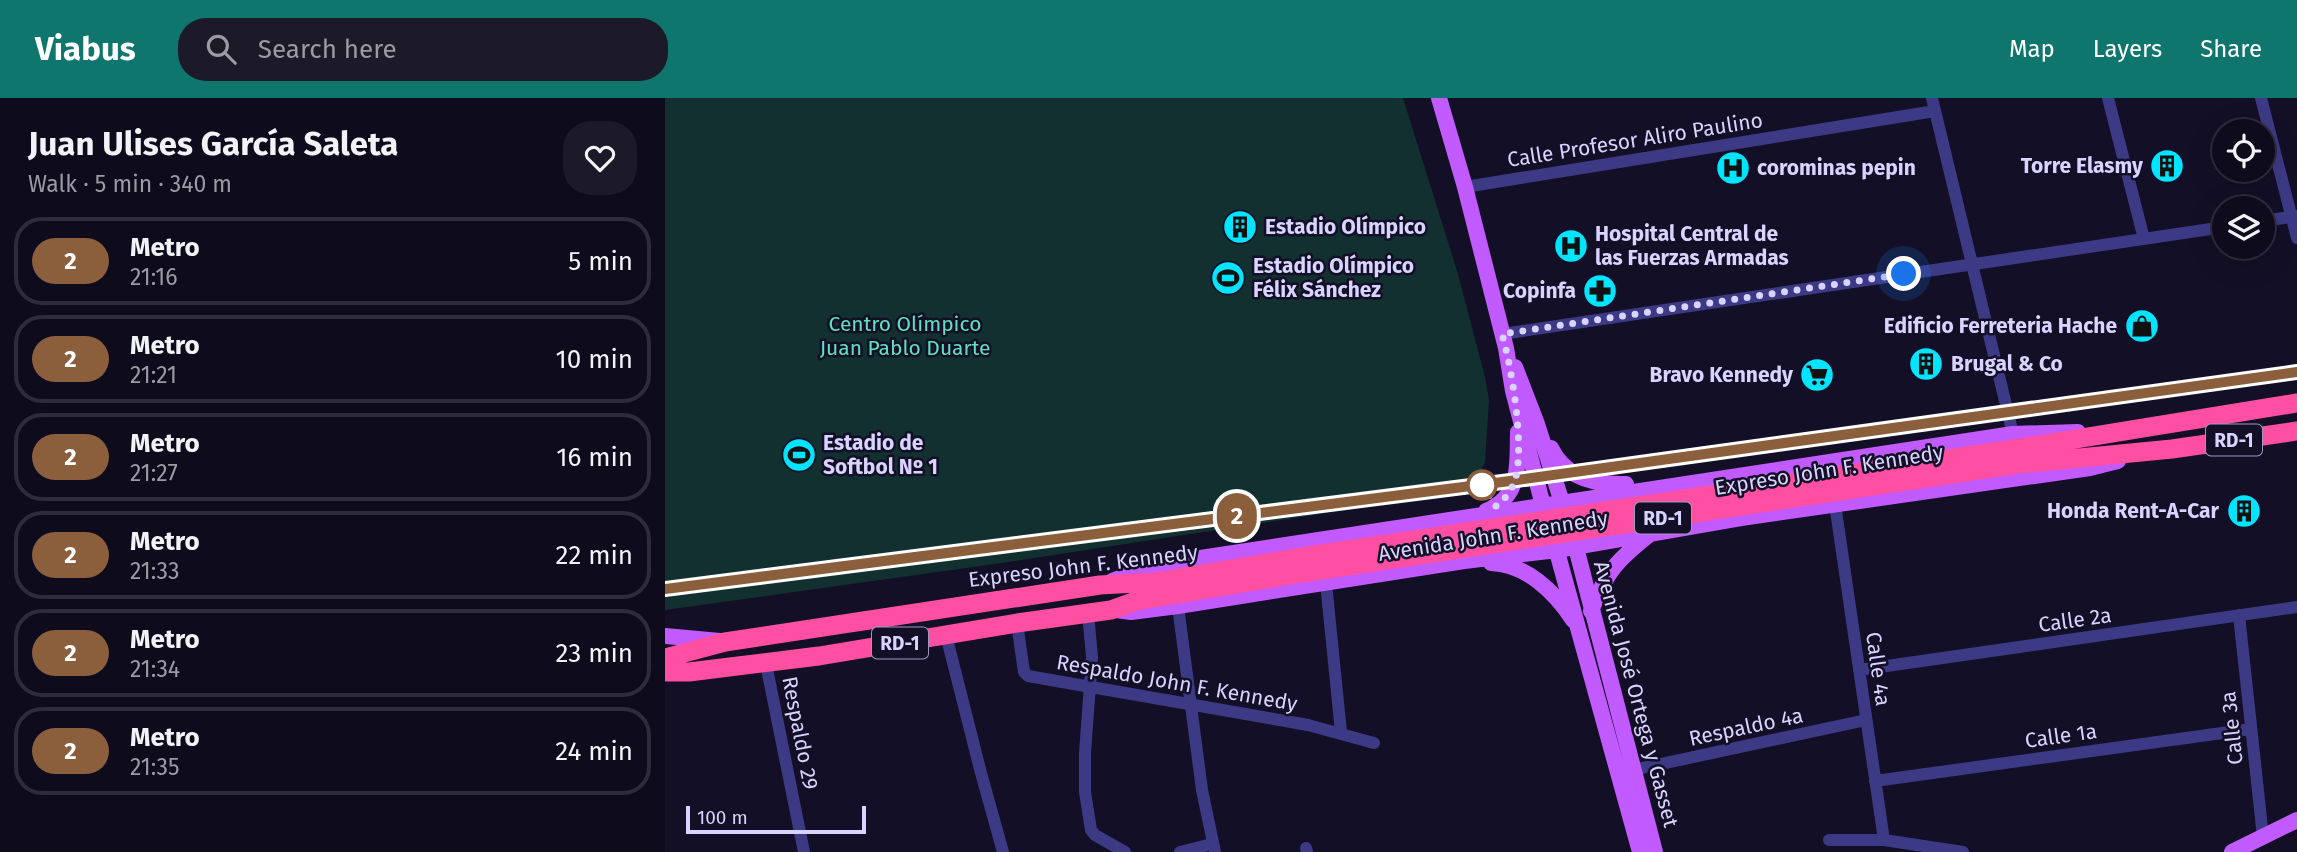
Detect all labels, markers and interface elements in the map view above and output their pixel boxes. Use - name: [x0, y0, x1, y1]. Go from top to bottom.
- search box: [178, 18, 668, 81]
- text: Viabus: [35, 29, 136, 69]
- icon: search: [202, 30, 240, 68]
- text: Search here: [258, 34, 397, 65]
- text: Map: [2009, 35, 2055, 63]
- text: Layers: [2093, 35, 2162, 63]
- text: Share: [2200, 35, 2262, 63]
- street label: Calle Profesor Aliro Paulino: [1505, 107, 1765, 173]
- map controls: [2212, 119, 2275, 259]
- button: locate: [2212, 119, 2275, 182]
- button: heart: [563, 121, 637, 195]
- text: Juan Ulises García Saleta: [28, 124, 398, 164]
- building icon: Torre Elasmy: [2148, 147, 2186, 185]
- hospital icon: corominas pepin: [1714, 149, 1752, 187]
- place label: Torre Elasmy: [2021, 153, 2143, 179]
- place label: corominas pepin: [1757, 155, 1916, 181]
- text: Walk · 5 min · 340 m: [28, 170, 232, 198]
- button: layers: [2212, 196, 2275, 259]
- building icon: Estadio Olímpico: [1221, 208, 1259, 246]
- place label: Estadio Olímpico: [1265, 214, 1426, 240]
- place label: Hospital Central de las Fuerzas Armadas: [1595, 221, 1789, 271]
- hospital icon: Hospital Central de las Fuerzas Armadas: [1552, 227, 1590, 265]
- text: Metro: [130, 232, 200, 263]
- text: 5 min: [568, 246, 633, 277]
- text: 2: [64, 247, 77, 275]
- place label: Estadio Olímpico Félix Sánchez: [1253, 253, 1414, 303]
- your location: [1886, 256, 1921, 291]
- sports icon: Estadio Olímpico Félix Sánchez: [1209, 259, 1247, 297]
- text: 21:16: [130, 263, 178, 291]
- pharmacy icon: Copinfa: [1581, 272, 1619, 310]
- place label: Copinfa: [1503, 278, 1576, 304]
- shop icon: Edificio Ferreteria Hache: [2123, 307, 2161, 345]
- park label: Centro Olímpico Juan Pablo Duarte: [820, 311, 990, 361]
- place label: Edificio Ferreteria Hache: [1884, 313, 2117, 339]
- text: Metro: [130, 330, 200, 361]
- text: 10 min: [555, 344, 633, 375]
- text: 2: [64, 345, 77, 373]
- building icon: Brugal & Co: [1907, 345, 1945, 383]
- place label: Brugal & Co: [1951, 351, 2063, 377]
- supermarket icon: Bravo Kennedy: [1798, 356, 1836, 394]
- text: 21:21: [130, 361, 177, 389]
- place label: Bravo Kennedy: [1650, 362, 1793, 388]
- road number: RD-1: [2206, 424, 2262, 456]
- text: Metro: [130, 428, 200, 459]
- place label: Estadio de Softbol Nº 1: [823, 430, 938, 480]
- sports icon: Estadio de Softbol Nº 1: [780, 436, 818, 474]
- street label: Expreso John F. Kennedy: [1713, 439, 1946, 501]
- text: 16 min: [556, 442, 633, 473]
- text: 2: [64, 443, 77, 471]
- text: 21:27: [130, 459, 178, 487]
- unlabelled marker: [1467, 470, 1497, 500]
- building icon: Honda Rent-A-Car: [2225, 492, 2263, 530]
- line badge: 2: [1214, 493, 1260, 539]
- place label: Honda Rent-A-Car: [2047, 498, 2220, 524]
- text: 2: [1231, 502, 1243, 530]
- road number: RD-1: [1635, 502, 1691, 534]
- street label: Avenida John F. Kennedy: [1376, 505, 1610, 567]
- text: Metro: [130, 526, 200, 557]
- street label: Expreso John F. Kennedy: [967, 539, 1200, 593]
- text: 22 min: [556, 540, 633, 571]
- text: 2: [64, 541, 77, 569]
- text: 21:33: [130, 557, 179, 585]
- street label: Avenida José Ortega y Gasset: [1588, 558, 1684, 830]
- street label: Calle 2a: [2037, 602, 2113, 638]
- text: Metro: [130, 624, 200, 655]
- road number: RD-1: [872, 628, 928, 658]
- street label: Calle 4a: [1860, 630, 1896, 708]
- text: 23 min: [556, 638, 633, 669]
- text: 2: [64, 639, 77, 667]
- street label: Respaldo John F. Kennedy: [1055, 649, 1300, 717]
- text: 21:34: [130, 655, 180, 683]
- street label: Respaldo 29: [776, 674, 824, 792]
- street label: Calle 3a: [2215, 690, 2249, 766]
- street label: Respaldo 4a: [1686, 702, 1806, 752]
- street label: Calle 1a: [2023, 718, 2099, 754]
- text: Metro: [130, 722, 200, 753]
- text: 24 min: [555, 736, 633, 767]
- text: 2: [64, 737, 77, 765]
- text: 21:35: [130, 753, 180, 781]
- scale bar: [686, 803, 866, 835]
- text: 100 m: [697, 806, 748, 829]

